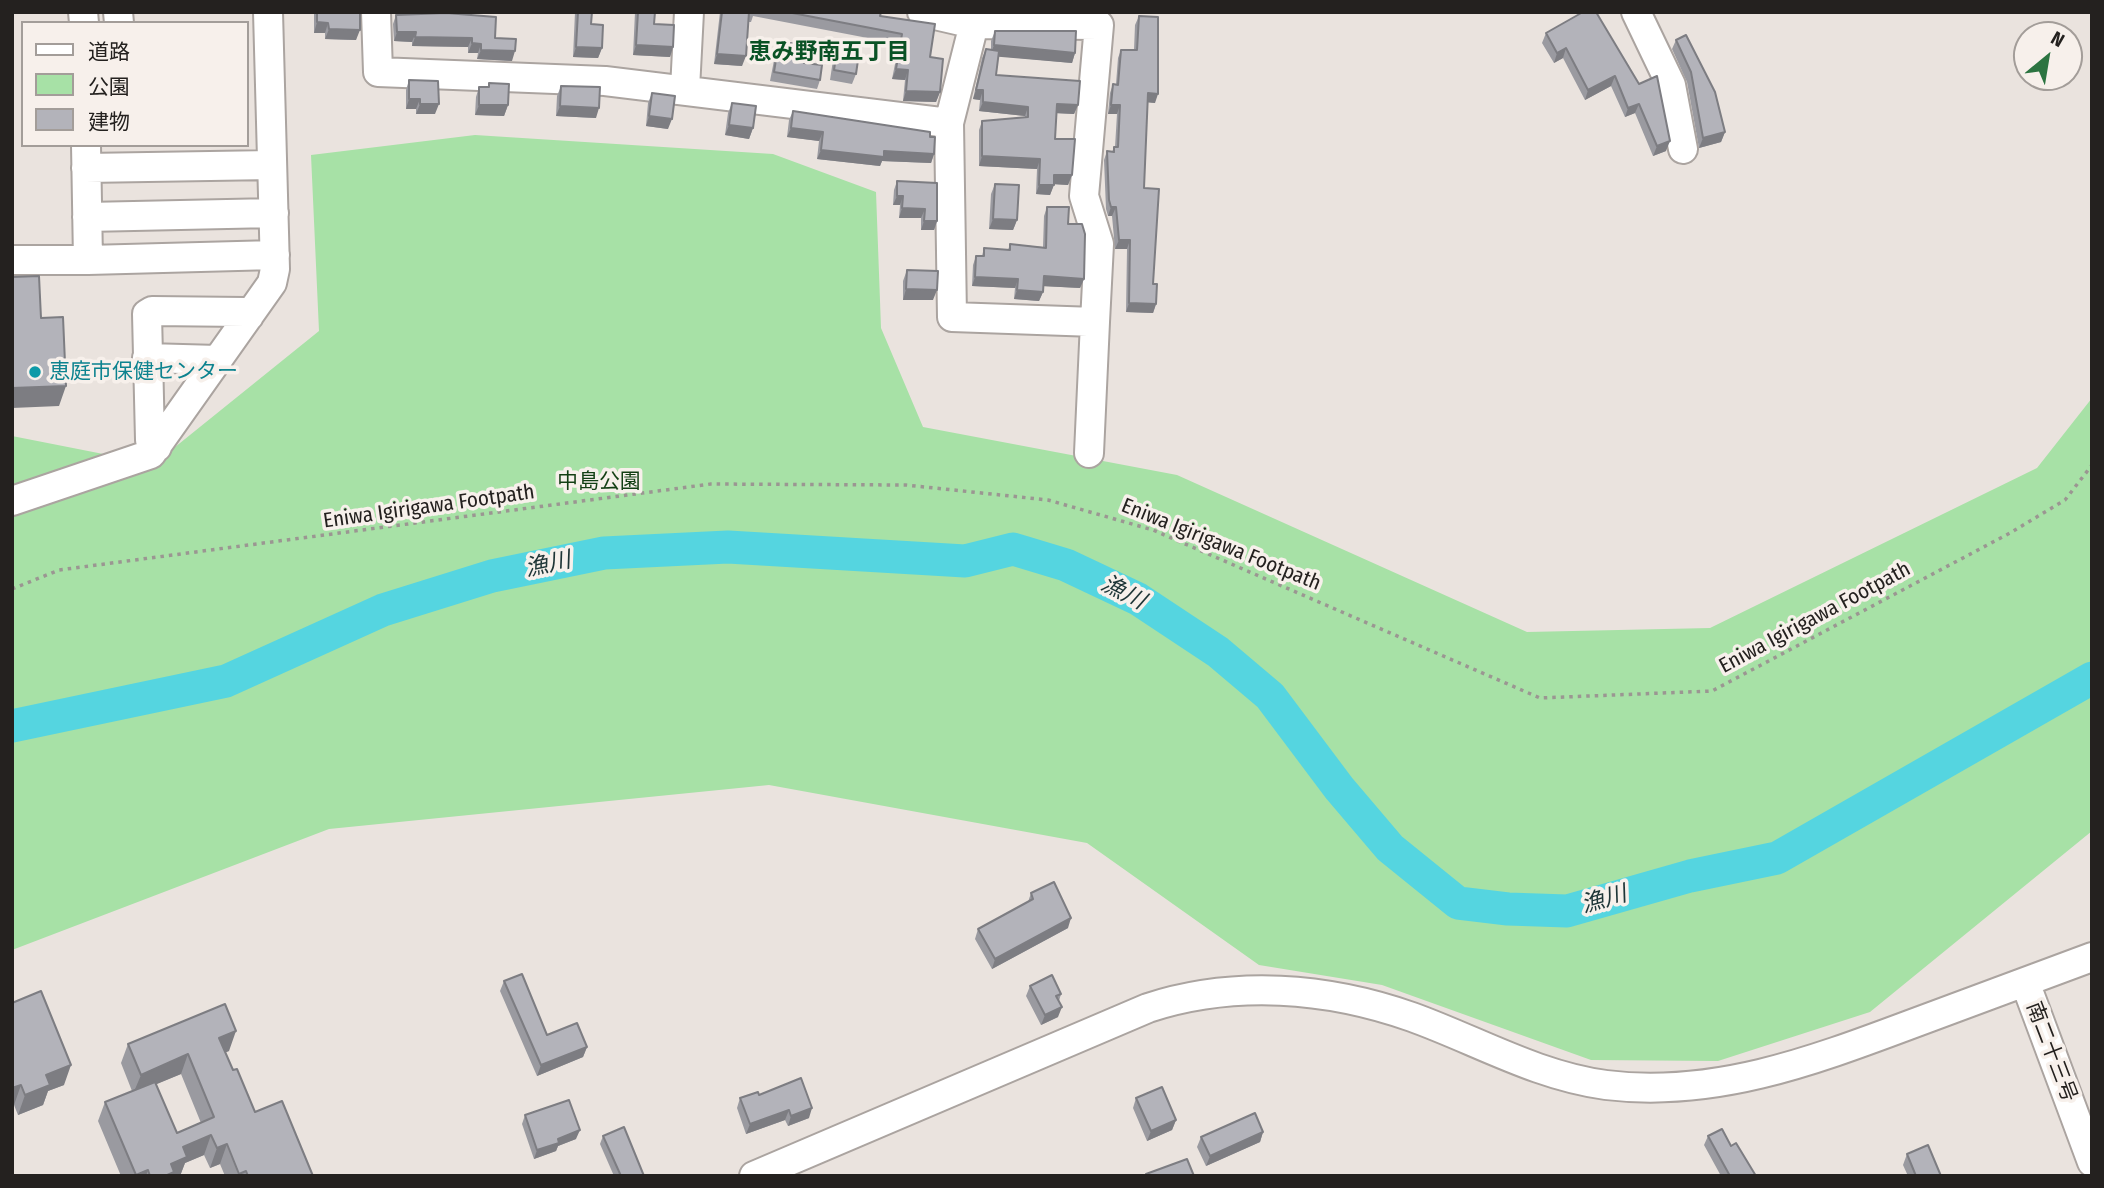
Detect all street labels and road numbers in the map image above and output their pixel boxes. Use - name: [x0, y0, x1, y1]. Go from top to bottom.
- street label: Eniwa Igirigawa Footpath: [322, 480, 536, 534]
- street label: Eniwa Igirigawa Footpath: [1118, 493, 1324, 597]
- street label: Eniwa Igirigawa Footpath: [1715, 557, 1915, 679]
- street label: 南二十三号: [2020, 998, 2082, 1106]

